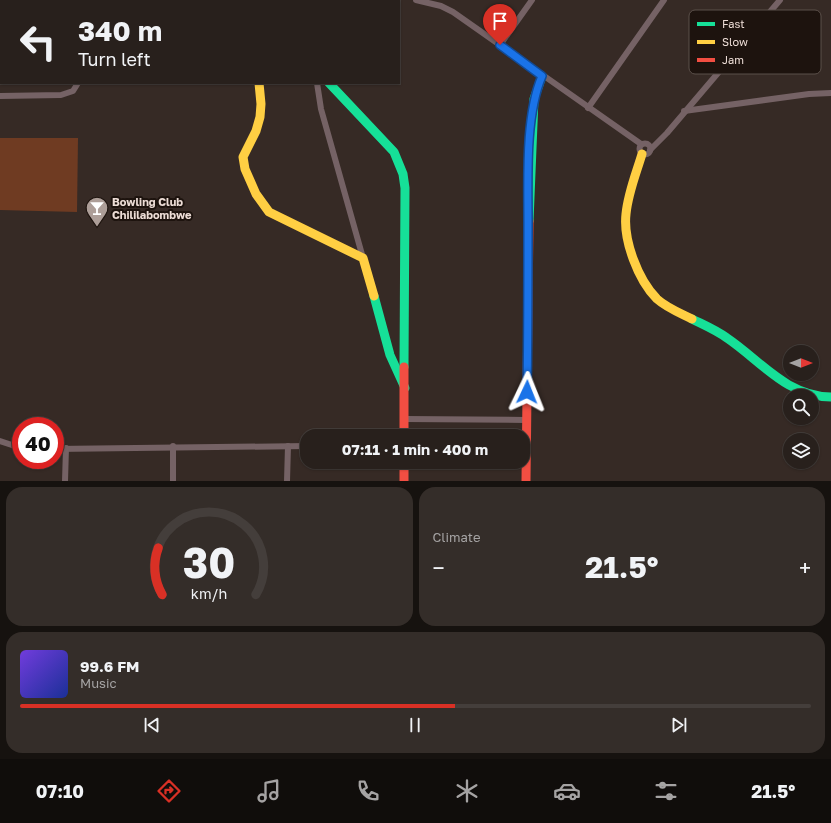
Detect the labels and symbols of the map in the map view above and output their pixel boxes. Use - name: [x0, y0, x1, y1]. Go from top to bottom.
- pin: [483, 4, 517, 45]
- legend: [689, 10, 821, 74]
- text: Fast: [722, 17, 745, 30]
- text: Slow: [722, 35, 748, 48]
- text: Jam: [722, 53, 744, 66]
- bar icon: Bowling Club Chililabombwe: [84, 195, 110, 228]
- place label: Bowling Club Chililabombwe: [112, 195, 192, 221]
- north arrow: [783, 345, 819, 381]
- position arrow: [506, 371, 548, 413]
- speed limit sign: 40: [12, 417, 64, 469]

